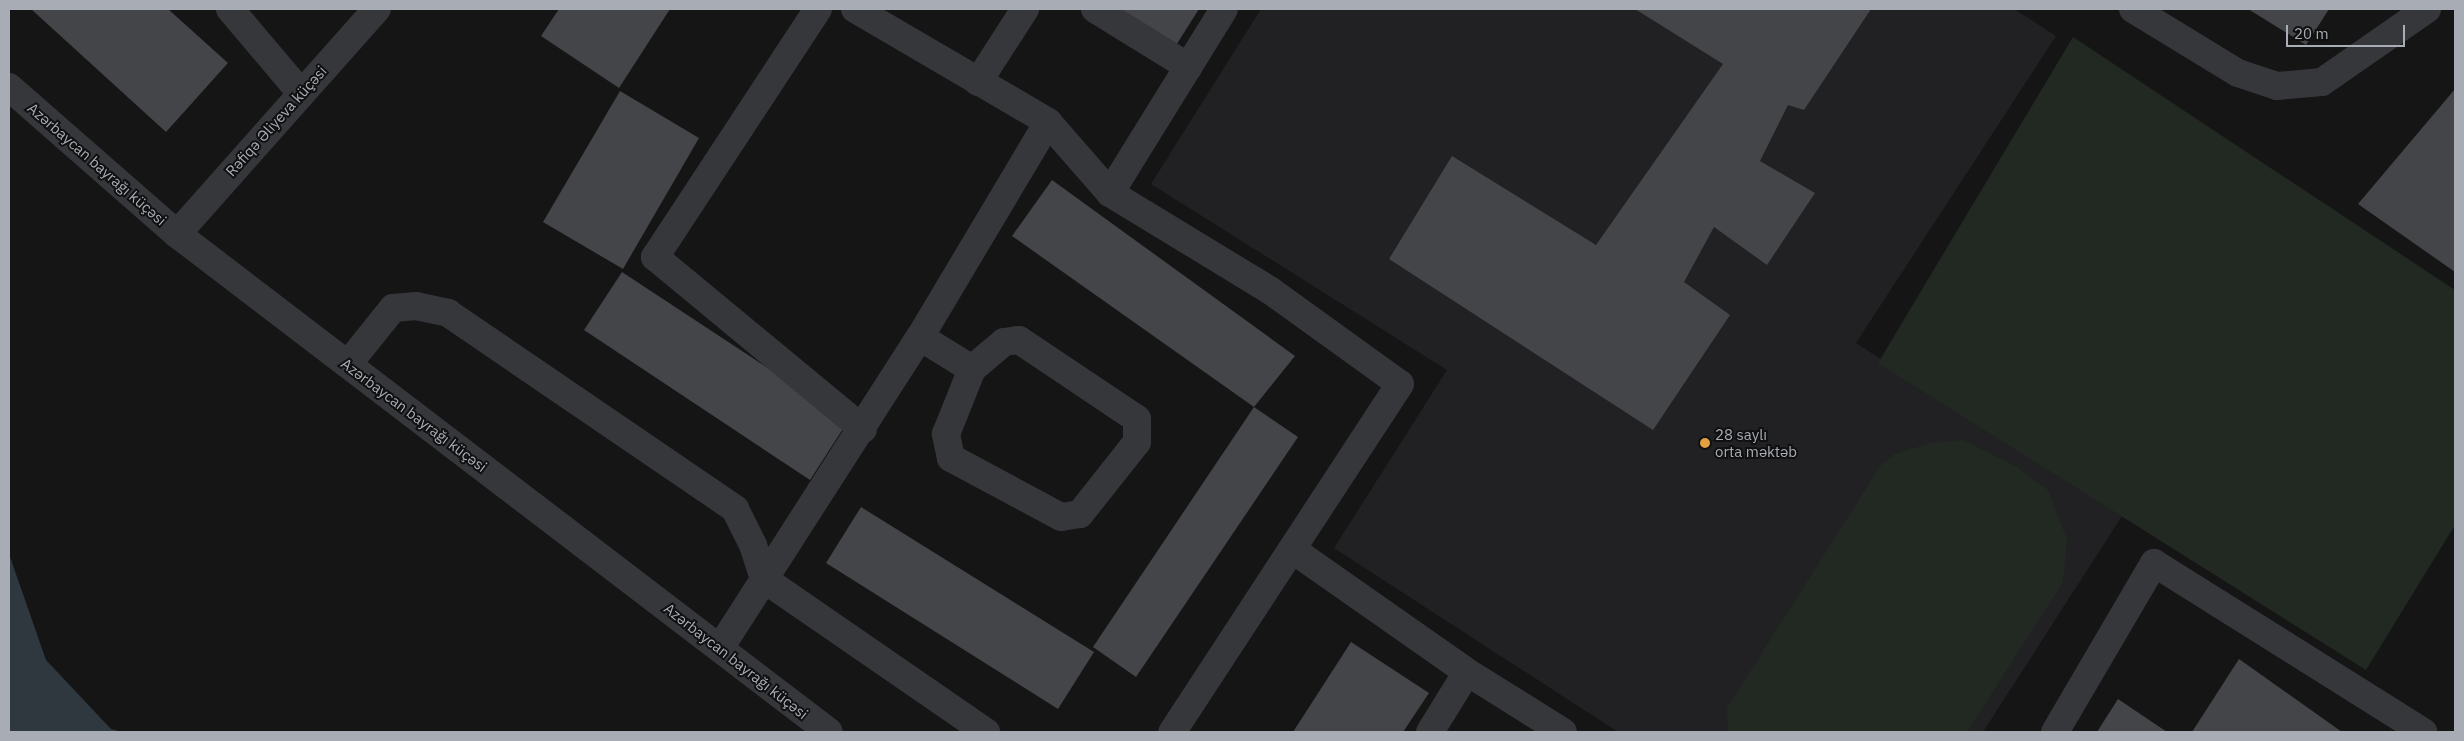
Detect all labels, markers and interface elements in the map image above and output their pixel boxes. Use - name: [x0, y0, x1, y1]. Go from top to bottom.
- scale bar: [2289, 15, 2408, 47]
- text: 20 m: [2294, 24, 2329, 43]
- street label: Rəfiqə Əliyeva küçəsi: [222, 62, 330, 180]
- street label: Azərbaycan bayrağı küçəsi: [24, 99, 170, 229]
- street label: Azərbaycan bayrağı küçəsi: [338, 354, 490, 476]
- place label: 28 saylı orta məktəb: [1715, 425, 1797, 460]
- marker: 28 saylı orta məktəb: [1699, 437, 1711, 449]
- street label: Azərbaycan bayrağı küçəsi: [660, 599, 812, 723]

